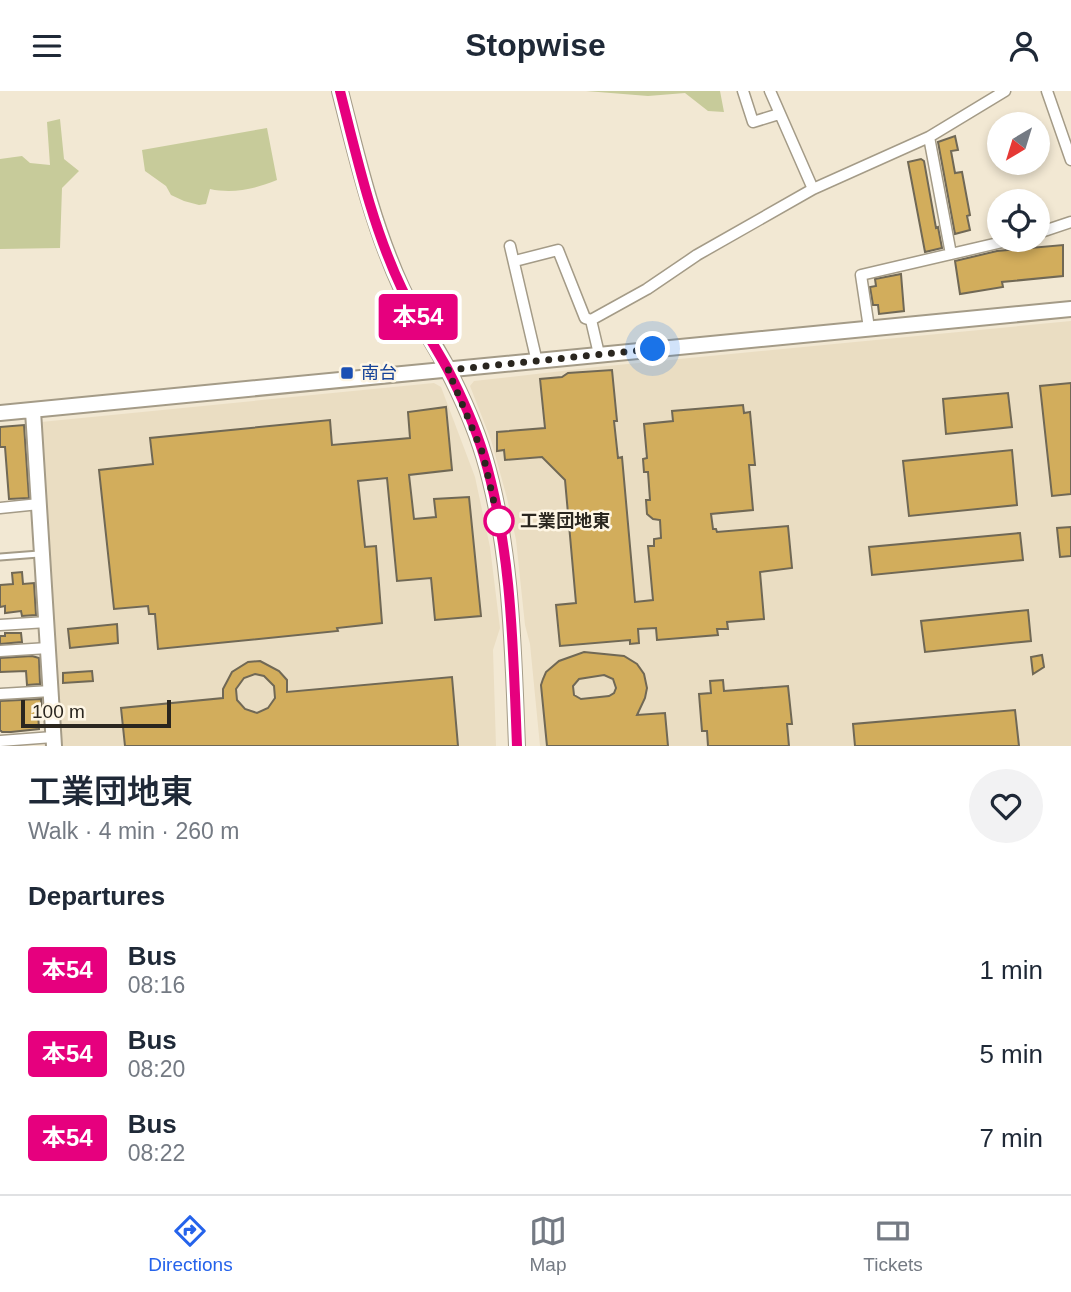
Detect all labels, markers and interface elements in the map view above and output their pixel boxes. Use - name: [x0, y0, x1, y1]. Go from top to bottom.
- icon: menu: [28, 27, 66, 65]
- text: Stopwise: [465, 27, 606, 63]
- icon: person: [1005, 27, 1043, 65]
- north arrow: [987, 112, 1050, 175]
- map controls: [987, 112, 1050, 252]
- button: locate: [987, 189, 1050, 252]
- line badge: 本54: [378, 294, 458, 340]
- text: 本54: [393, 303, 443, 330]
- your location: [635, 331, 670, 366]
- place label: 南台: [361, 363, 397, 383]
- marker: 南台: [339, 365, 355, 381]
- marker: 工業団地東: [484, 506, 514, 536]
- place label: 工業団地東: [520, 511, 610, 531]
- scale bar: [21, 697, 172, 729]
- text: 100 m: [32, 701, 85, 722]
- button: heart: [969, 769, 1043, 843]
- text: 工業団地東: [28, 773, 193, 810]
- text: Walk · 4 min · 260 m: [28, 818, 239, 844]
- text: Departures: [28, 881, 165, 911]
- text: Bus: [128, 941, 177, 971]
- text: 1 min: [979, 955, 1043, 985]
- text: 本54: [42, 956, 93, 983]
- text: 08:16: [128, 972, 185, 998]
- text: Bus: [128, 1025, 177, 1055]
- text: 5 min: [979, 1039, 1043, 1069]
- text: 本54: [42, 1040, 93, 1067]
- text: 08:20: [128, 1056, 185, 1082]
- text: Bus: [128, 1109, 177, 1139]
- text: 7 min: [979, 1123, 1043, 1153]
- text: 本54: [42, 1124, 93, 1151]
- text: 08:22: [128, 1140, 185, 1166]
- tab: Directions: [148, 1212, 233, 1276]
- tab: Map: [529, 1212, 567, 1276]
- tab: Tickets: [863, 1212, 923, 1276]

